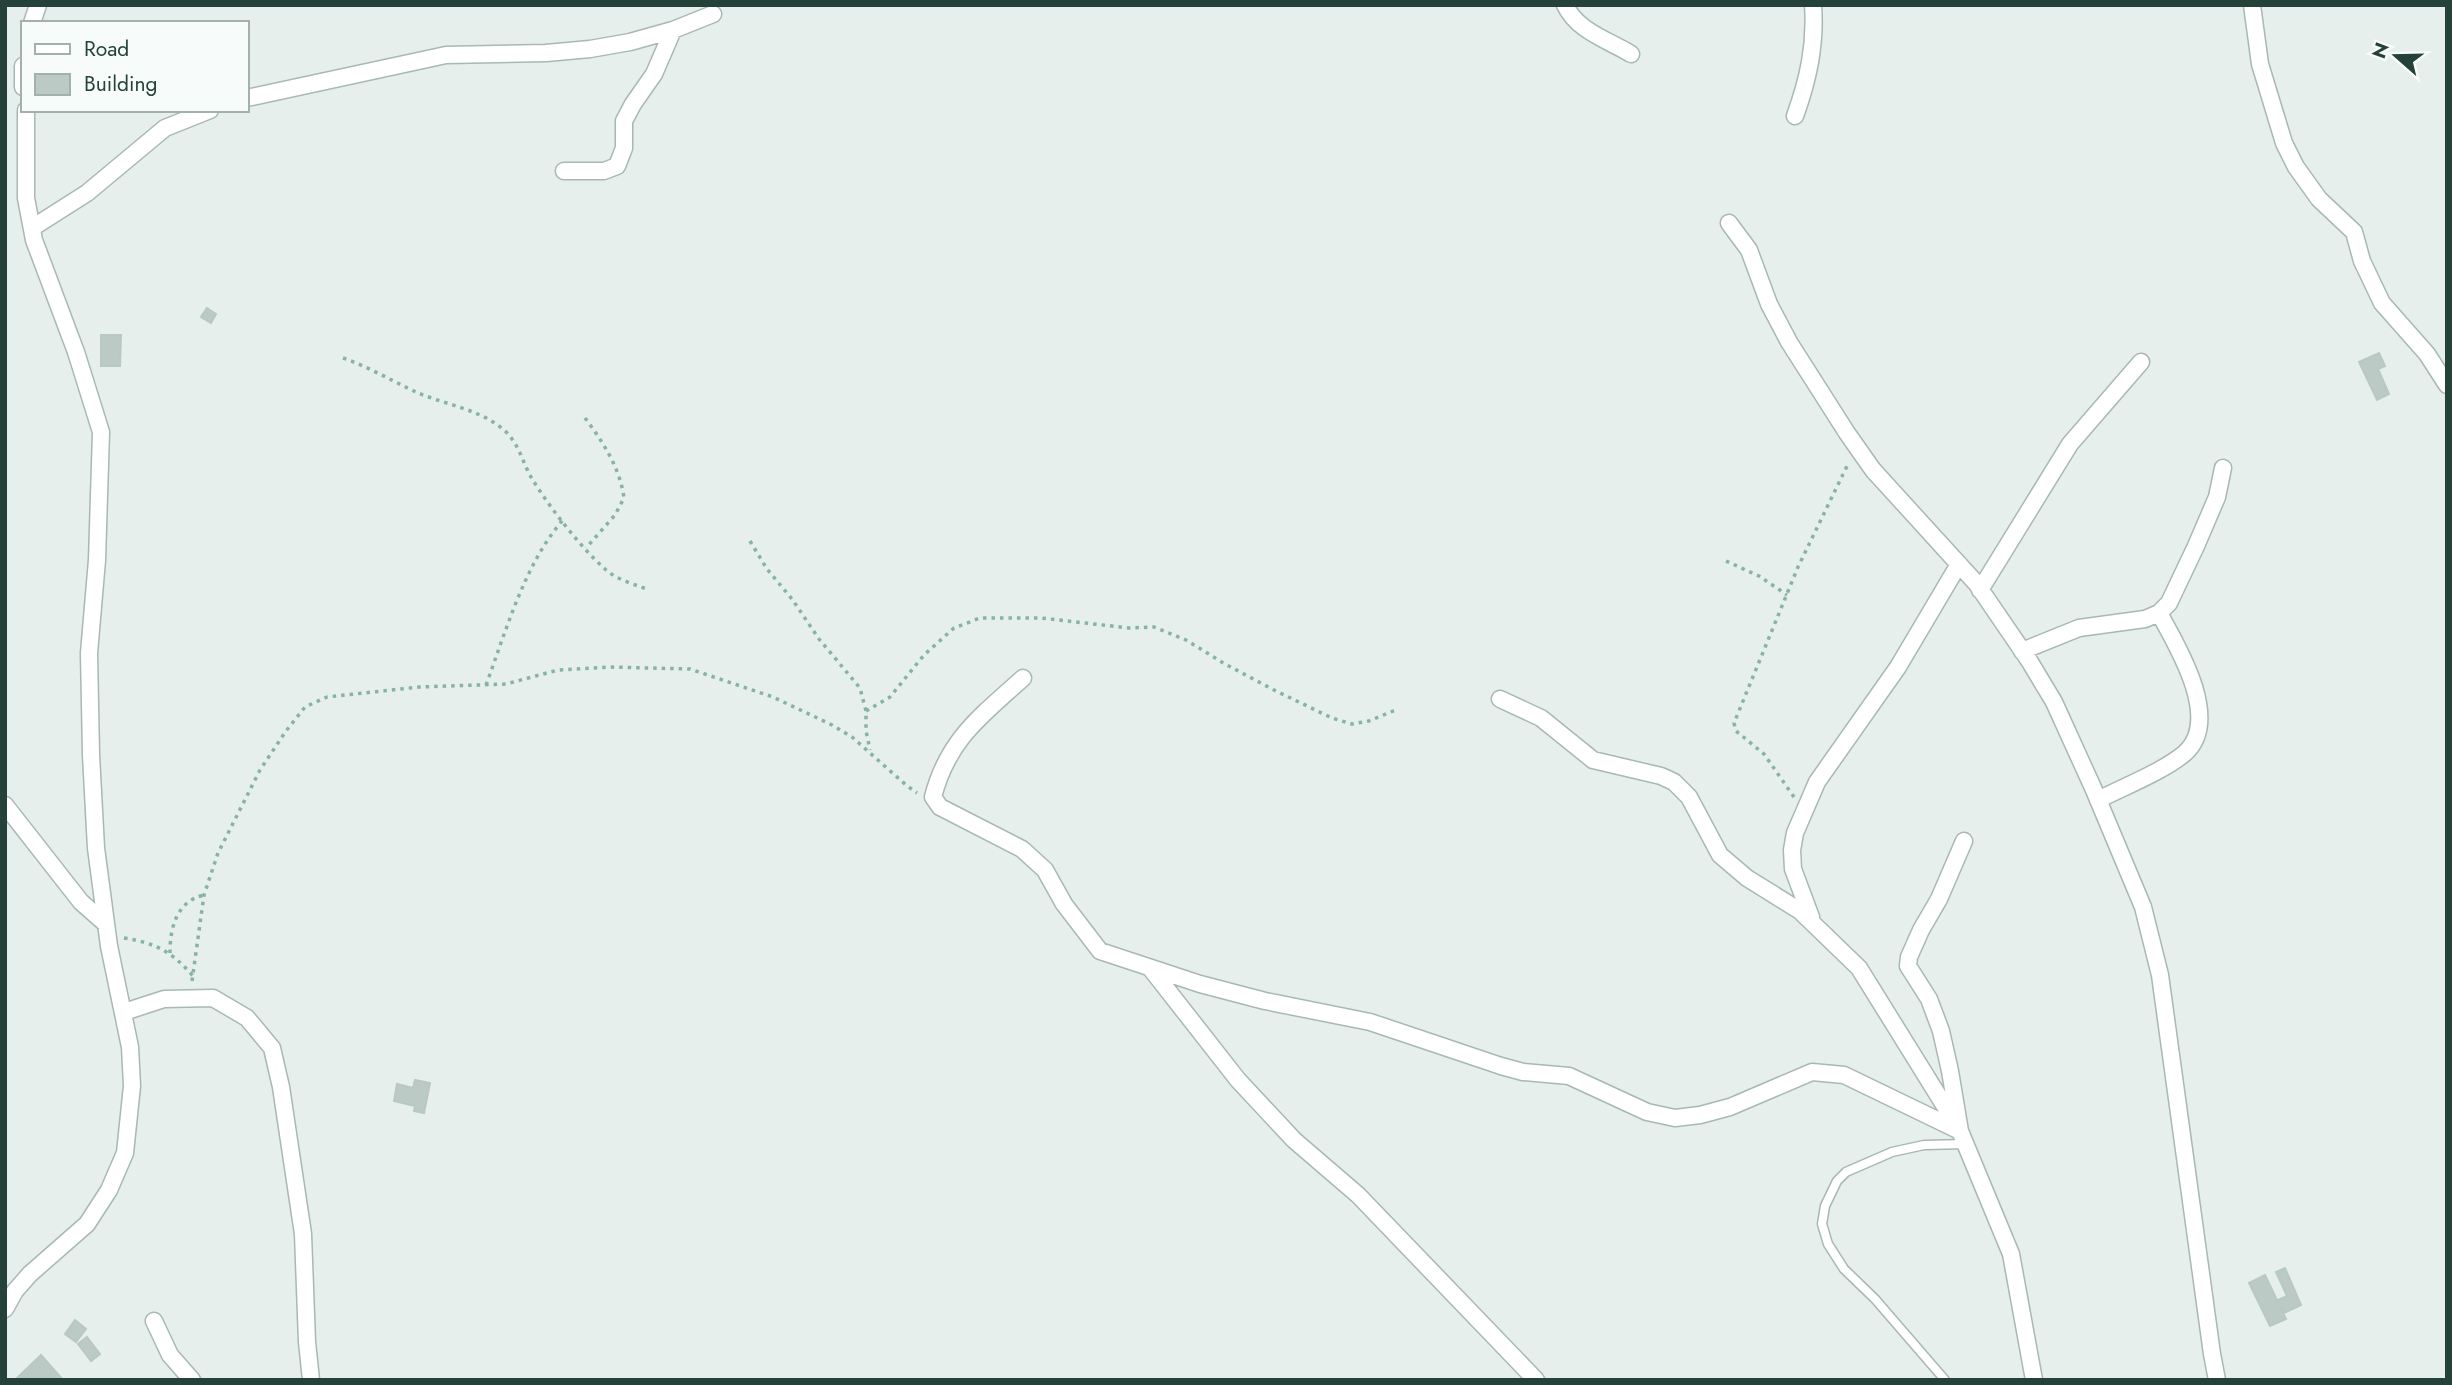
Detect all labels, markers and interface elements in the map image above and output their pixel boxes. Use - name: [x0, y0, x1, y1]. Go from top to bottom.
- legend: [21, 21, 248, 112]
- north arrow: [2361, 21, 2431, 91]
- text: Road: [84, 34, 129, 64]
- text: N: [2365, 39, 2396, 62]
- text: Building: [84, 69, 157, 99]

